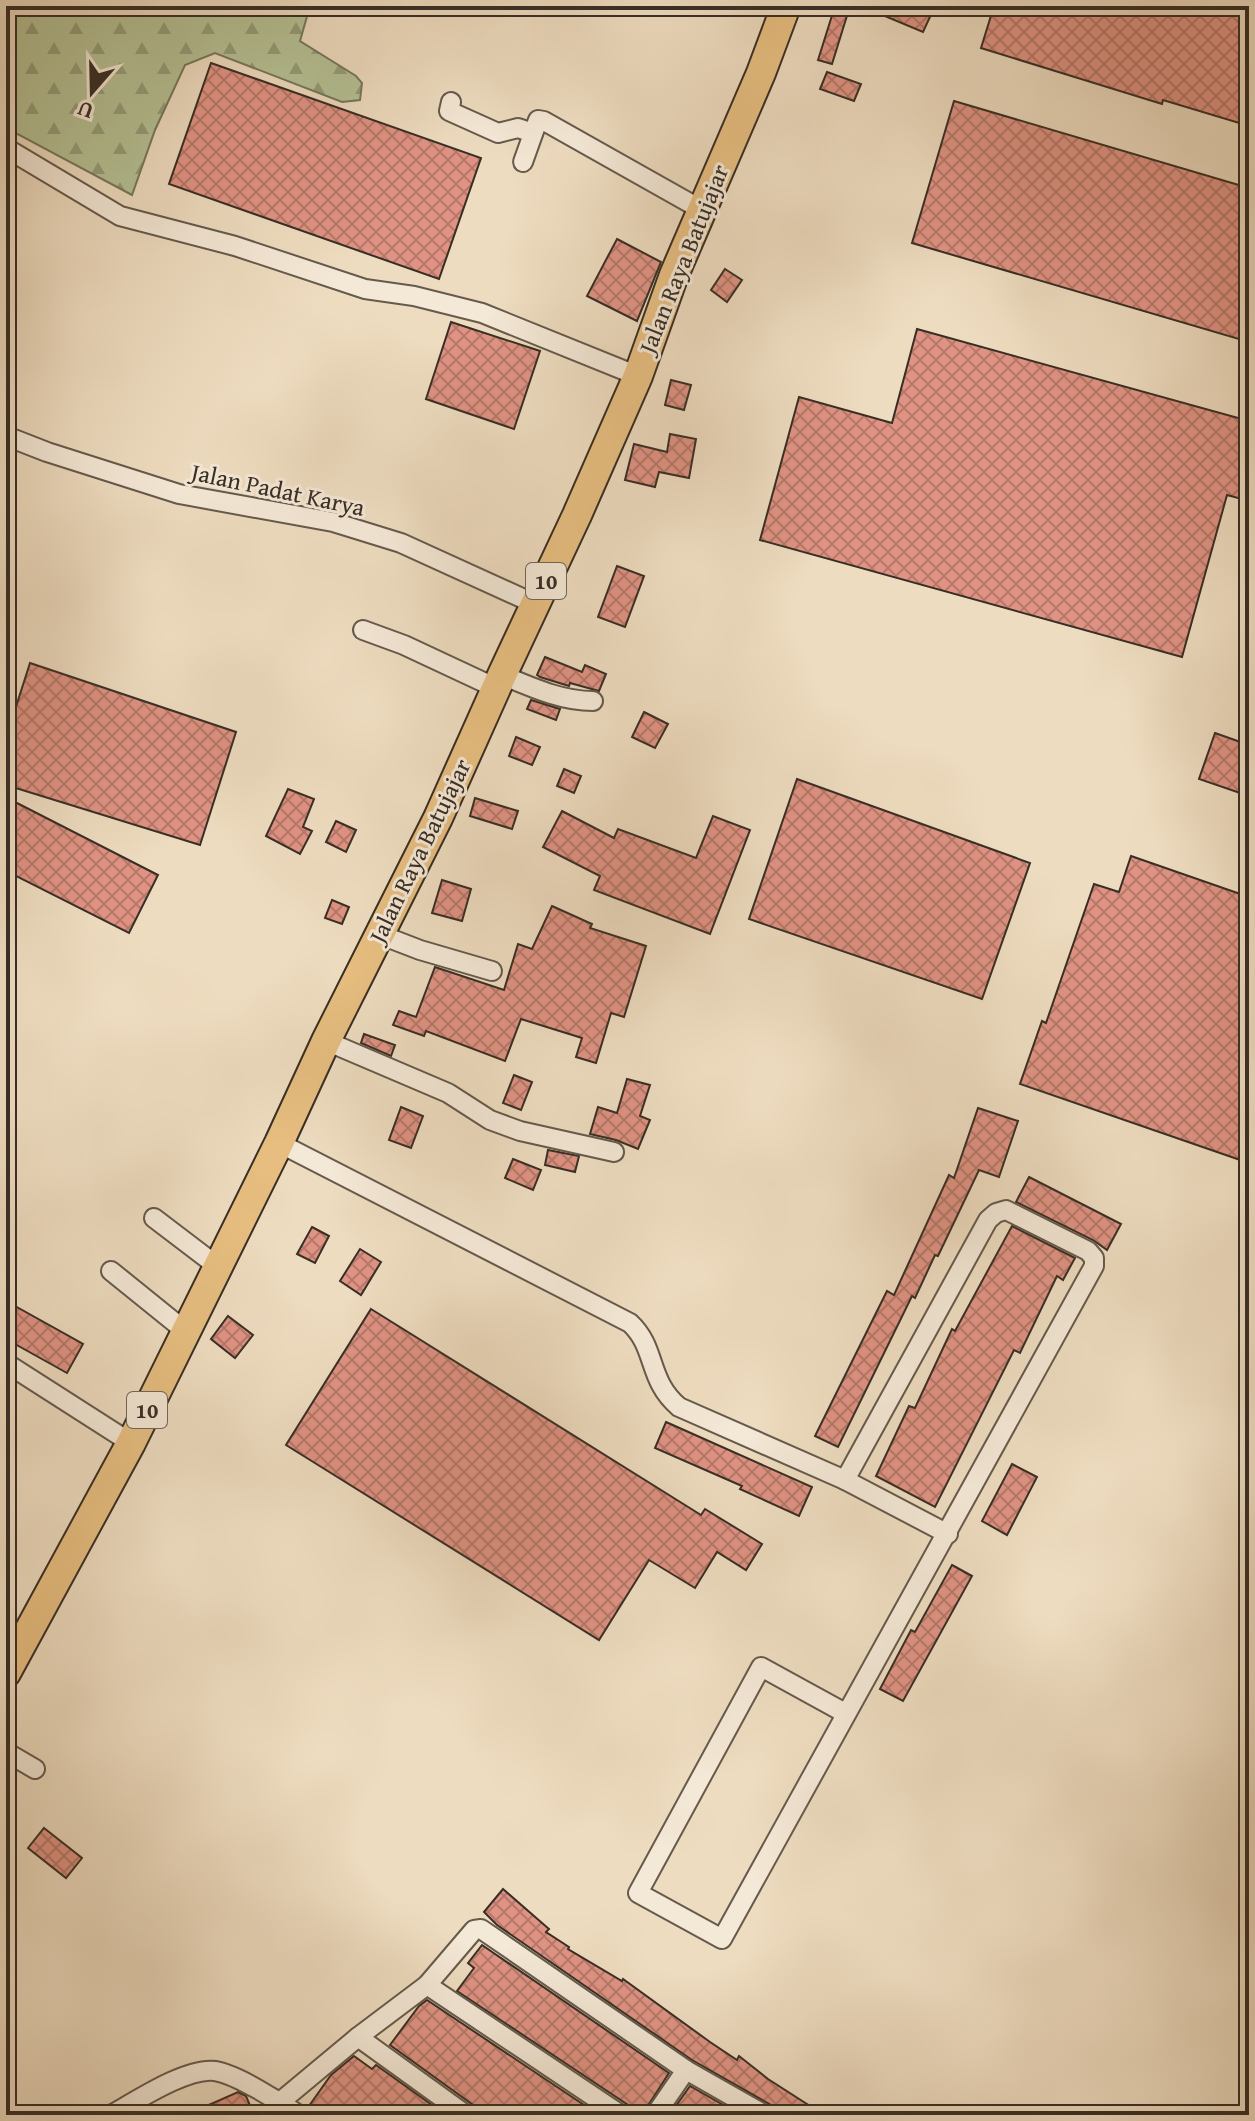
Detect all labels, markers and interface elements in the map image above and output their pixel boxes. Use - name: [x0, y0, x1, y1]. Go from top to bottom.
- north arrow: [52, 52, 132, 132]
- text: U: [73, 93, 98, 128]
- street label: Jalan Raya Batujajar: [629, 159, 737, 361]
- street label: Jalan Padat Karya: [185, 453, 369, 525]
- road number: 10: [526, 563, 566, 599]
- street label: Jalan Raya Batujajar: [358, 753, 479, 951]
- road number: 10: [127, 1392, 167, 1428]

